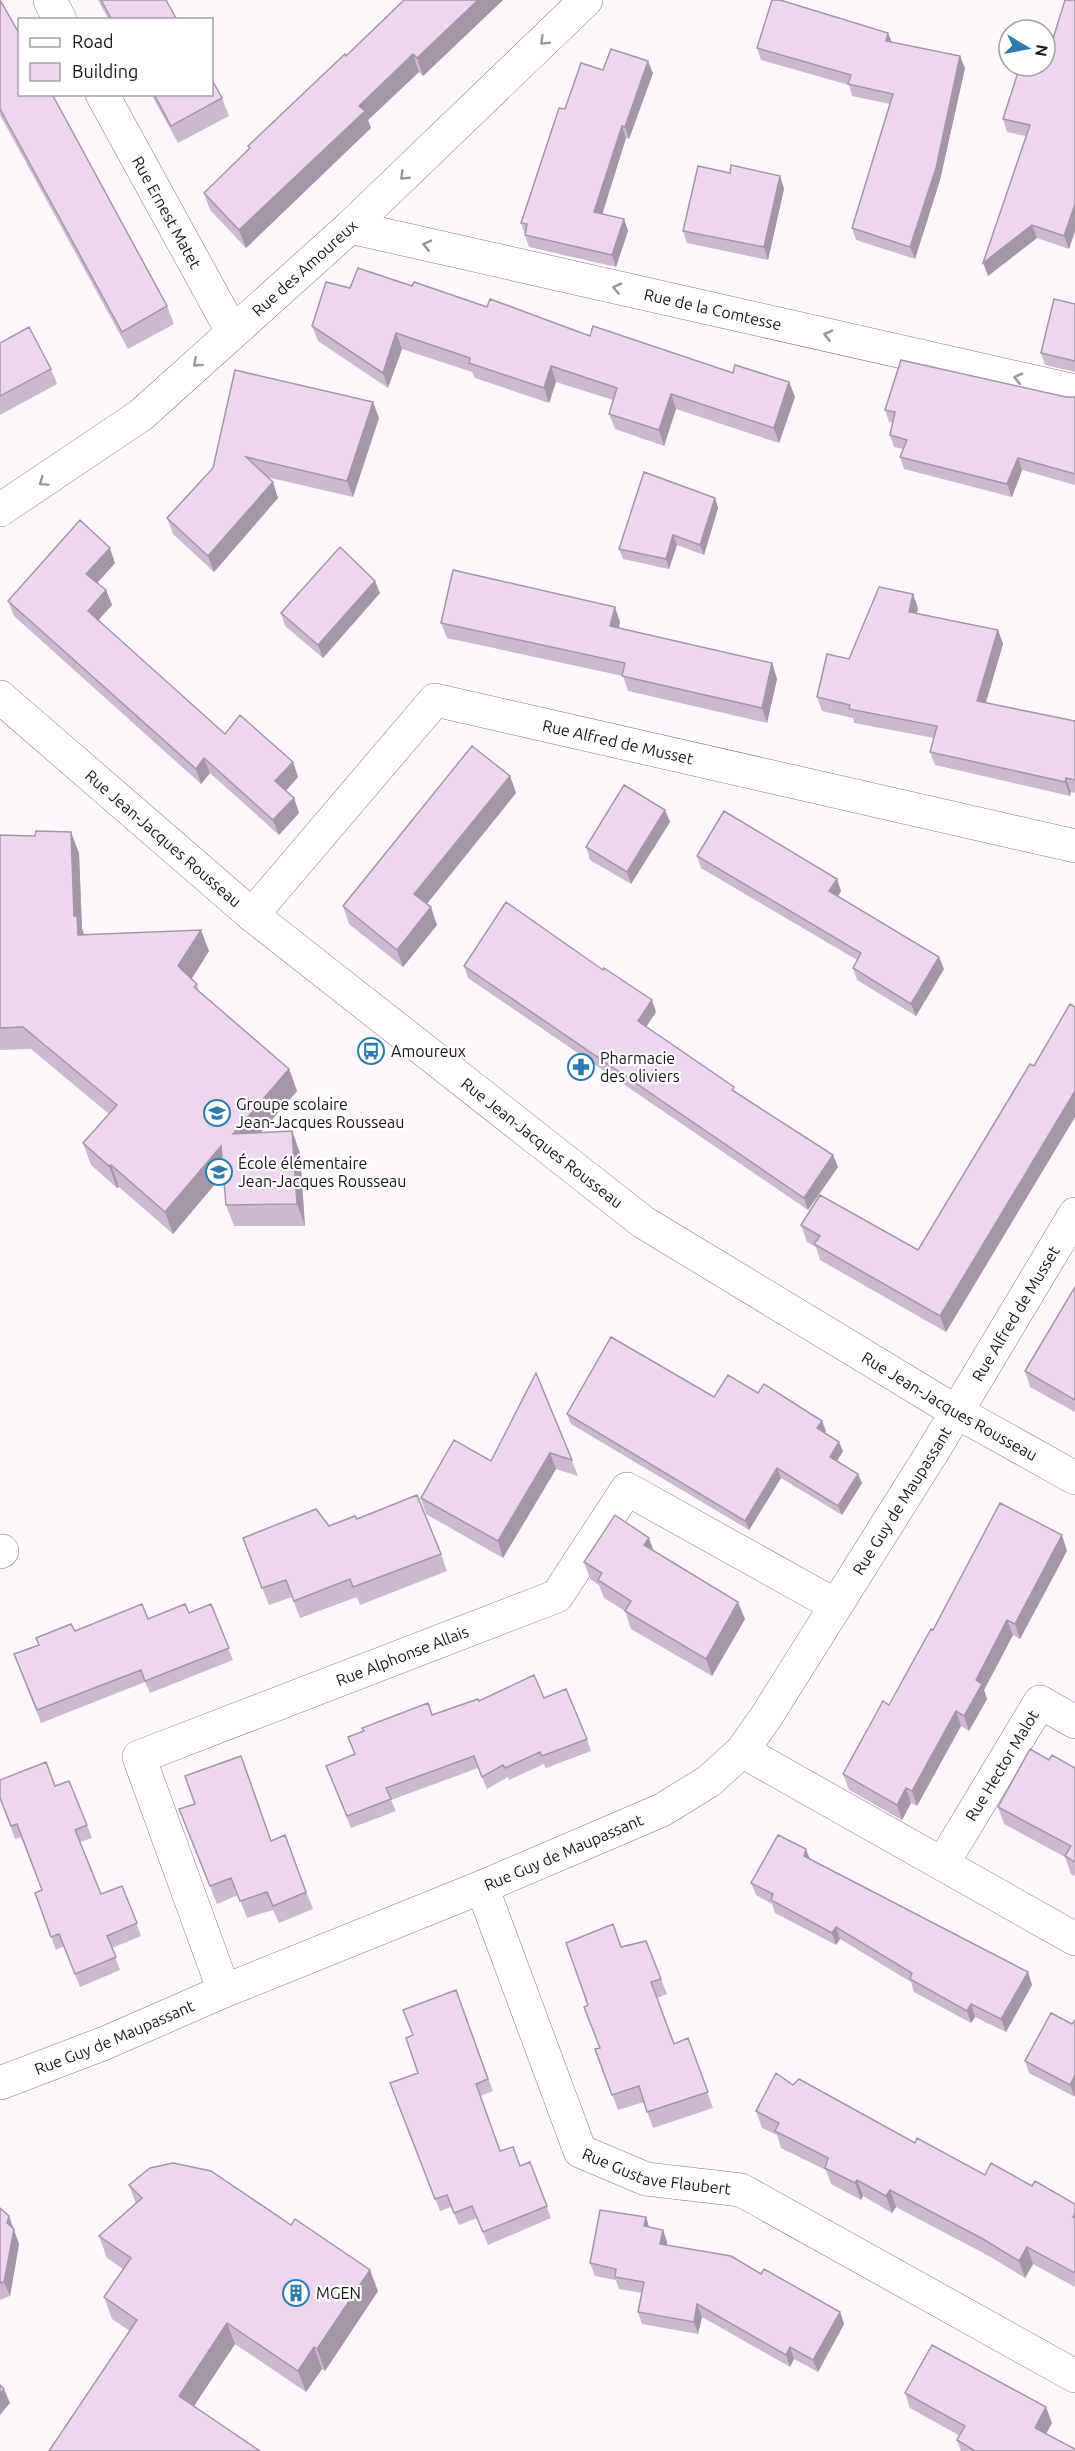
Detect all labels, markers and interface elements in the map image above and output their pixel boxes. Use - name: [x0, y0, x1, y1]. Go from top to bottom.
- legend: [18, 18, 213, 96]
- north arrow: [997, 18, 1057, 78]
- text: Road: [72, 31, 114, 51]
- one-way arrow: [541, 33, 552, 44]
- text: N: [1032, 43, 1052, 58]
- text: Building: [72, 61, 138, 81]
- street label: Rue Ernest Matet: [129, 153, 205, 272]
- one-way arrow: [400, 169, 410, 180]
- street label: Rue des Amoureux: [248, 216, 361, 320]
- one-way arrow: [422, 239, 432, 252]
- one-way arrow: [612, 282, 622, 295]
- street label: Rue de la Comtesse: [642, 285, 783, 333]
- one-way arrow: [823, 329, 833, 342]
- one-way arrow: [194, 356, 205, 367]
- one-way arrow: [1013, 372, 1023, 385]
- one-way arrow: [39, 475, 50, 486]
- street label: Rue Alfred de Musset: [541, 716, 696, 768]
- street label: Rue Jean-Jacques Rousseau: [82, 766, 245, 911]
- bus stop icon: Amoureux: [356, 1036, 386, 1066]
- place label: Amoureux: [391, 1042, 466, 1060]
- place label: Pharmacie des oliviers: [600, 1049, 680, 1085]
- pharmacy icon: Pharmacie des oliviers: [566, 1052, 596, 1082]
- street label: Rue Jean-Jacques Rousseau: [458, 1074, 626, 1212]
- place label: Groupe scolaire Jean-Jacques Rousseau: [236, 1095, 404, 1131]
- school or university icon: Groupe scolaire Jean-Jacques Rousseau: [202, 1098, 232, 1128]
- place label: École élémentaire Jean-Jacques Rousseau: [238, 1152, 406, 1190]
- school or university icon: École élémentaire Jean-Jacques Rousseau: [204, 1157, 234, 1187]
- street label: Rue Alfred de Musset: [968, 1242, 1063, 1384]
- street label: Rue Jean-Jacques Rousseau: [859, 1348, 1041, 1464]
- street label: Rue Guy de Maupassant: [849, 1423, 955, 1578]
- street label: Rue Alphonse Allais: [333, 1622, 471, 1689]
- street label: Rue Hector Malot: [961, 1706, 1043, 1824]
- street label: Rue Guy de Maupassant: [481, 1810, 646, 1894]
- street label: Rue Guy de Maupassant: [32, 1996, 197, 2078]
- street label: Rue Gustave Flaubert: [580, 2144, 733, 2198]
- building icon: MGEN: [281, 2278, 311, 2308]
- place label: MGEN: [316, 2284, 361, 2302]

